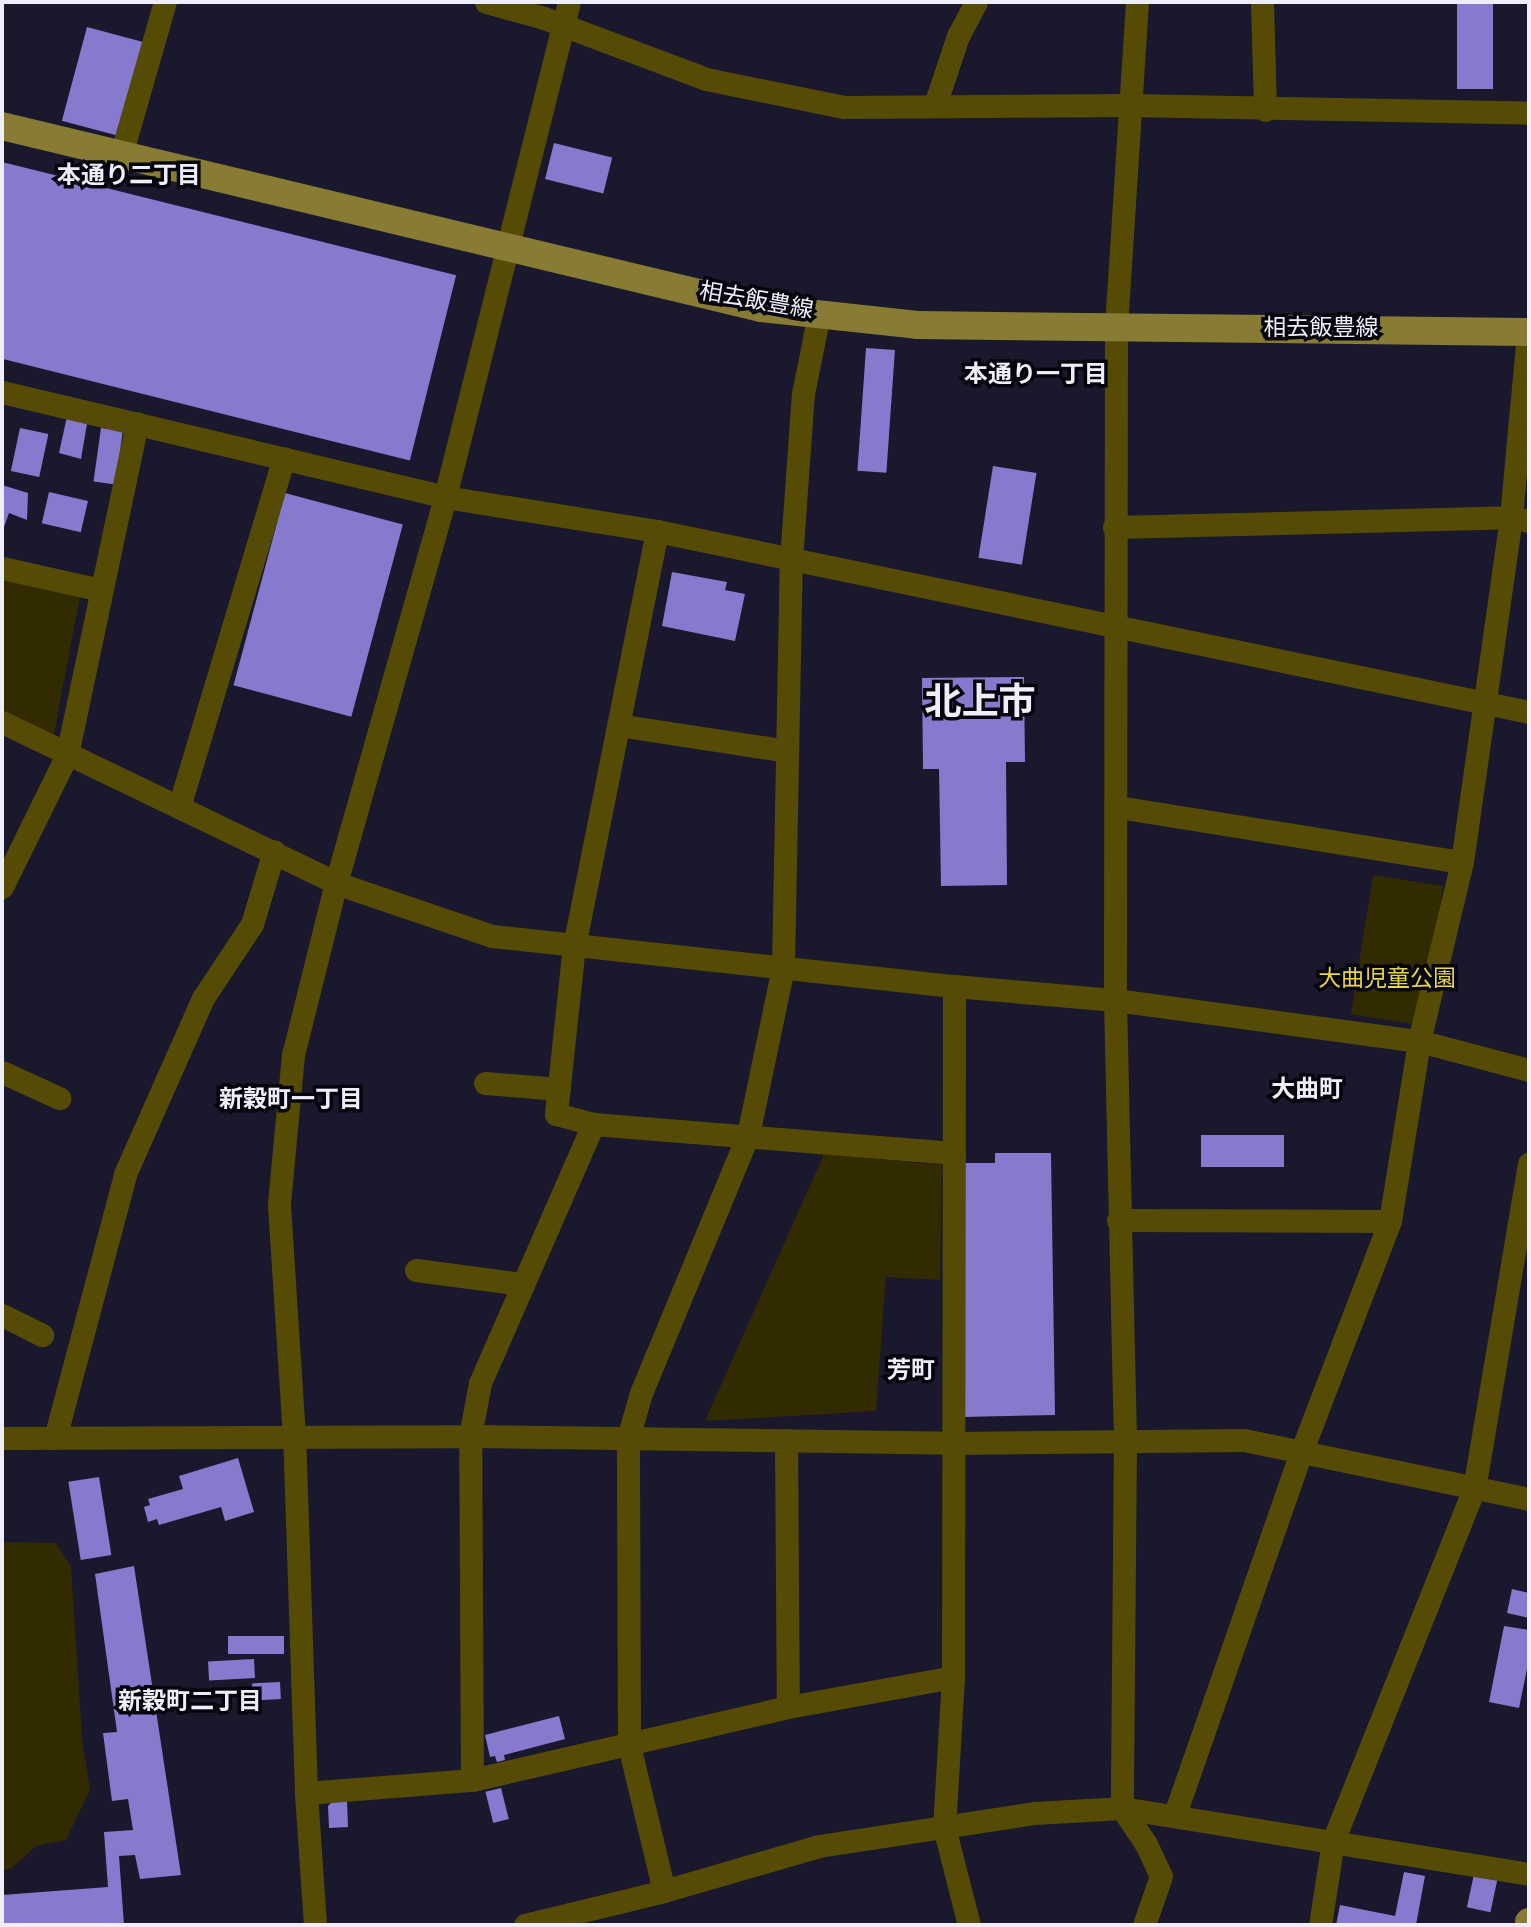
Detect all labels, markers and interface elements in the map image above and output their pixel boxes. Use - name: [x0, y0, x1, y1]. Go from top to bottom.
- district label: 本通り二丁目: [57, 164, 201, 192]
- street label: 相去飯豊線: [697, 279, 815, 327]
- street label: 相去飯豊線: [1264, 316, 1378, 344]
- district label: 本通り一丁目: [964, 363, 1108, 391]
- district label: 北上市: [925, 683, 1035, 727]
- park label: 大曲児童公園: [1318, 967, 1456, 995]
- district label: 大曲町: [1271, 1078, 1343, 1106]
- district label: 新穀町一丁目: [219, 1088, 363, 1116]
- district label: 芳町: [887, 1359, 935, 1387]
- district label: 新穀町二丁目: [118, 1690, 262, 1718]

